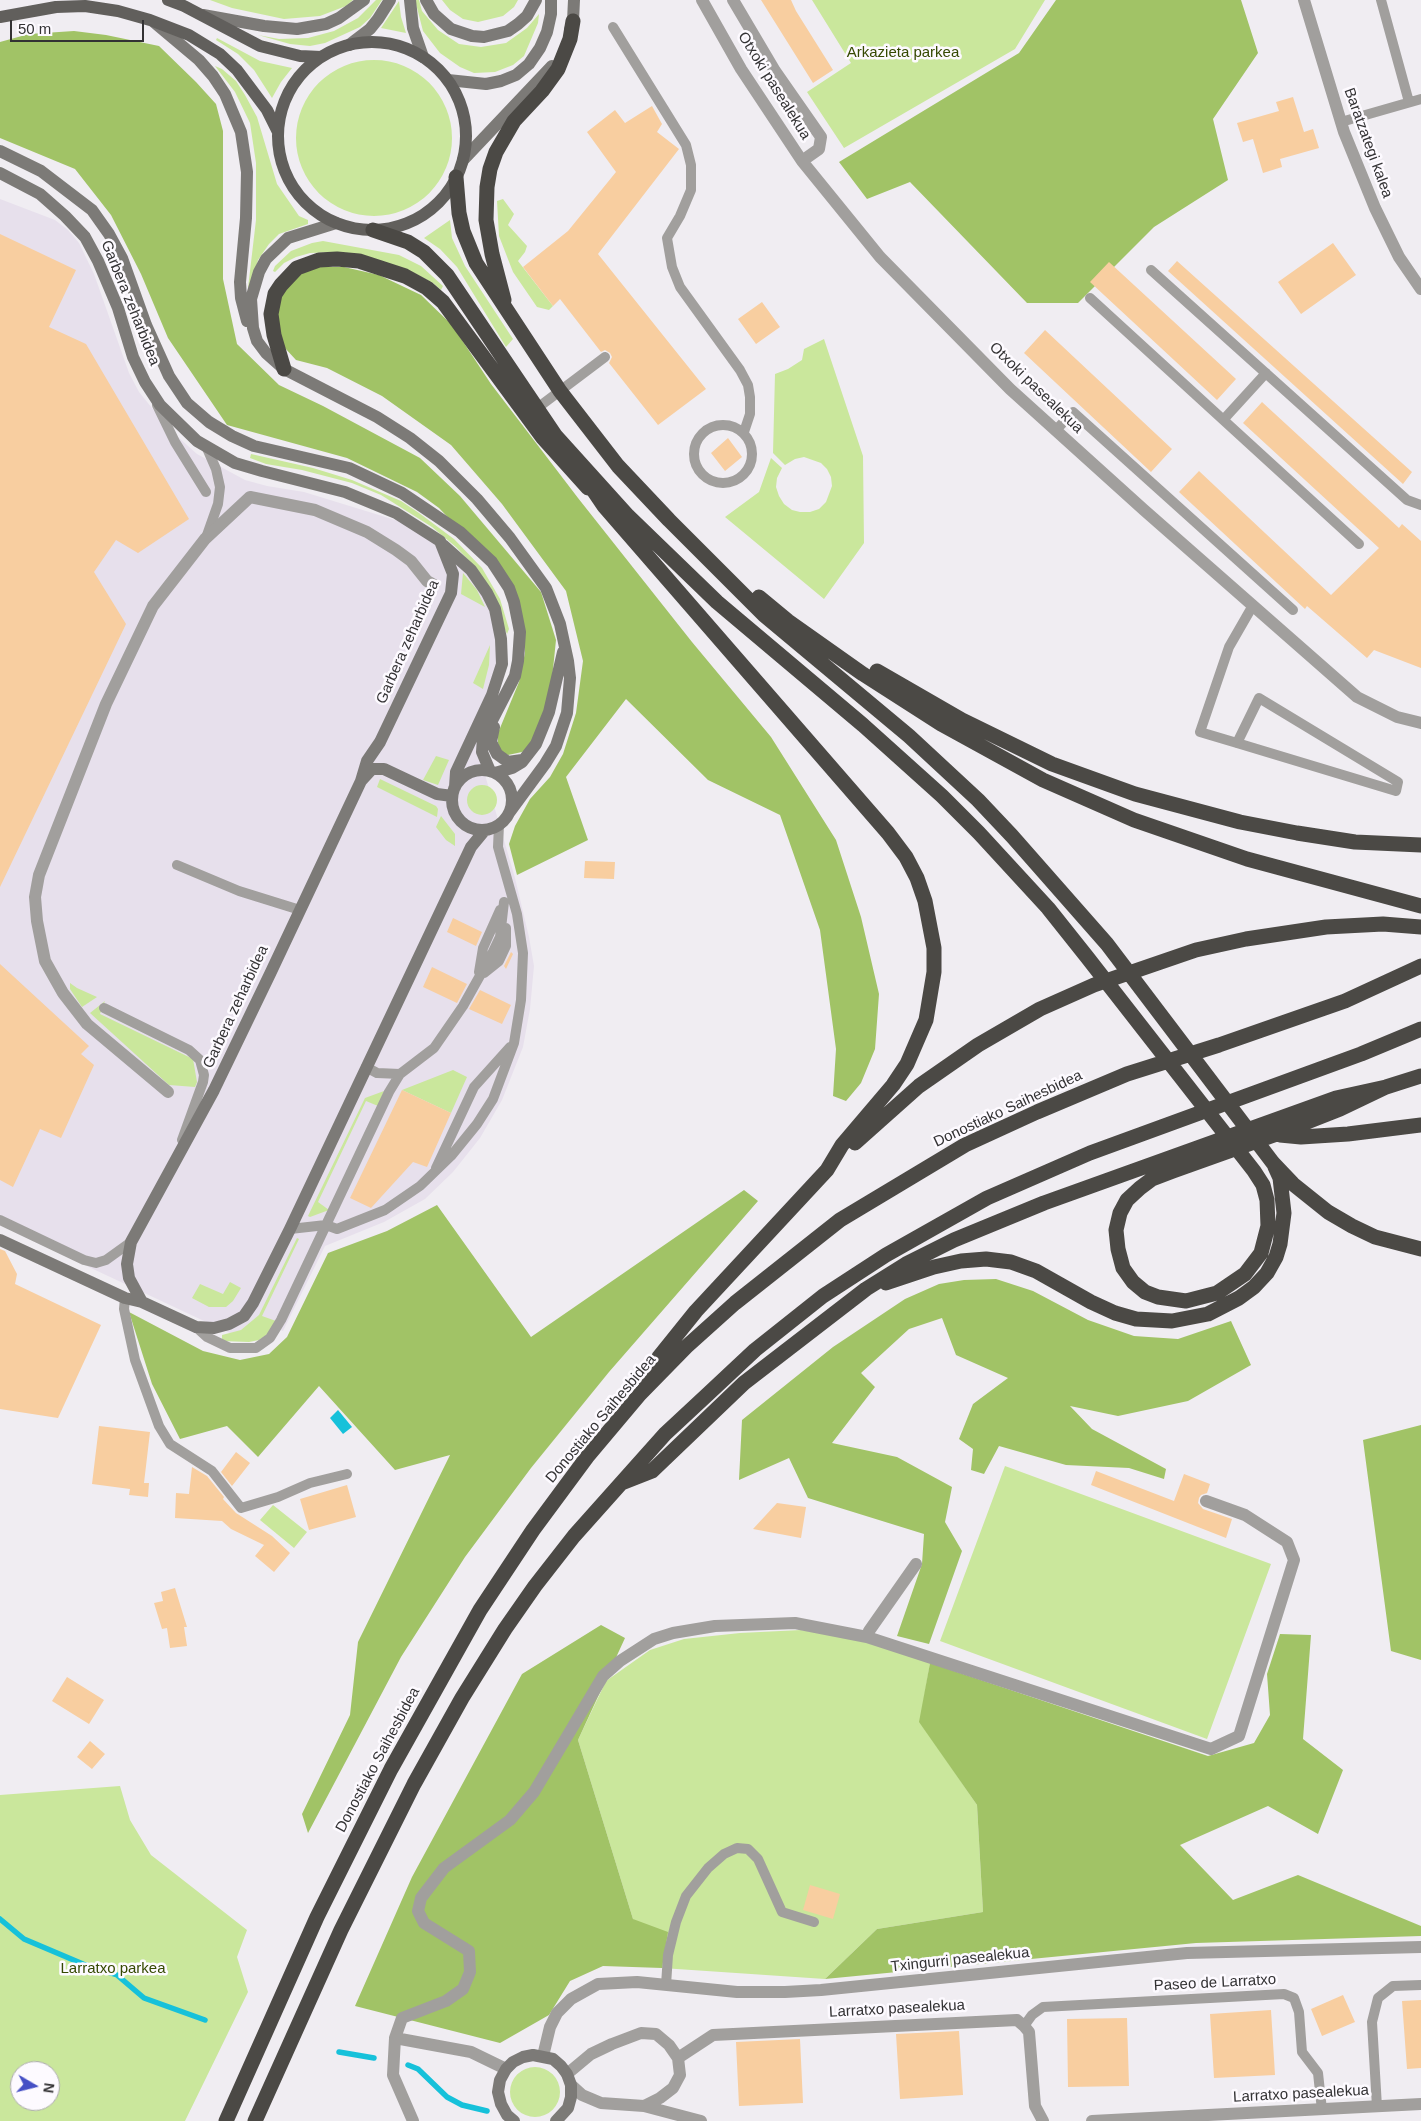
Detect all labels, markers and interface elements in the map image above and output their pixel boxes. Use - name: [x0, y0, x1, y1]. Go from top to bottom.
- scale bar: [12, 10, 146, 42]
- text: 50 m: [18, 20, 51, 37]
- street label: Otxoki pasealekua: [734, 29, 814, 143]
- park label: Arkazieta parkea: [847, 44, 959, 62]
- street label: Baratzategi kalea: [1340, 85, 1396, 201]
- street label: Garbera zeharbidea: [97, 238, 163, 368]
- street label: Otxoki pasealekua: [985, 339, 1087, 437]
- street label: Garbera zeharbidea: [373, 577, 443, 707]
- street label: Garbera zeharbidea: [200, 943, 272, 1071]
- street label: Donostiako Saihesbidea: [931, 1067, 1085, 1151]
- street label: Donostiako Saihesbidea: [542, 1351, 660, 1487]
- street label: Donostiako Saihesbidea: [332, 1684, 424, 1836]
- street label: Txingurri pasealekua: [890, 1944, 1030, 1976]
- park label: Larratxo parkea: [60, 1960, 166, 1978]
- street label: Paseo de Larratxo: [1153, 1971, 1277, 1995]
- street label: Larratxo pasealekua: [829, 1996, 965, 2022]
- north arrow: [10, 2061, 60, 2111]
- street label: Larratxo pasealekua: [1233, 2081, 1369, 2107]
- text: N: [40, 2082, 57, 2094]

